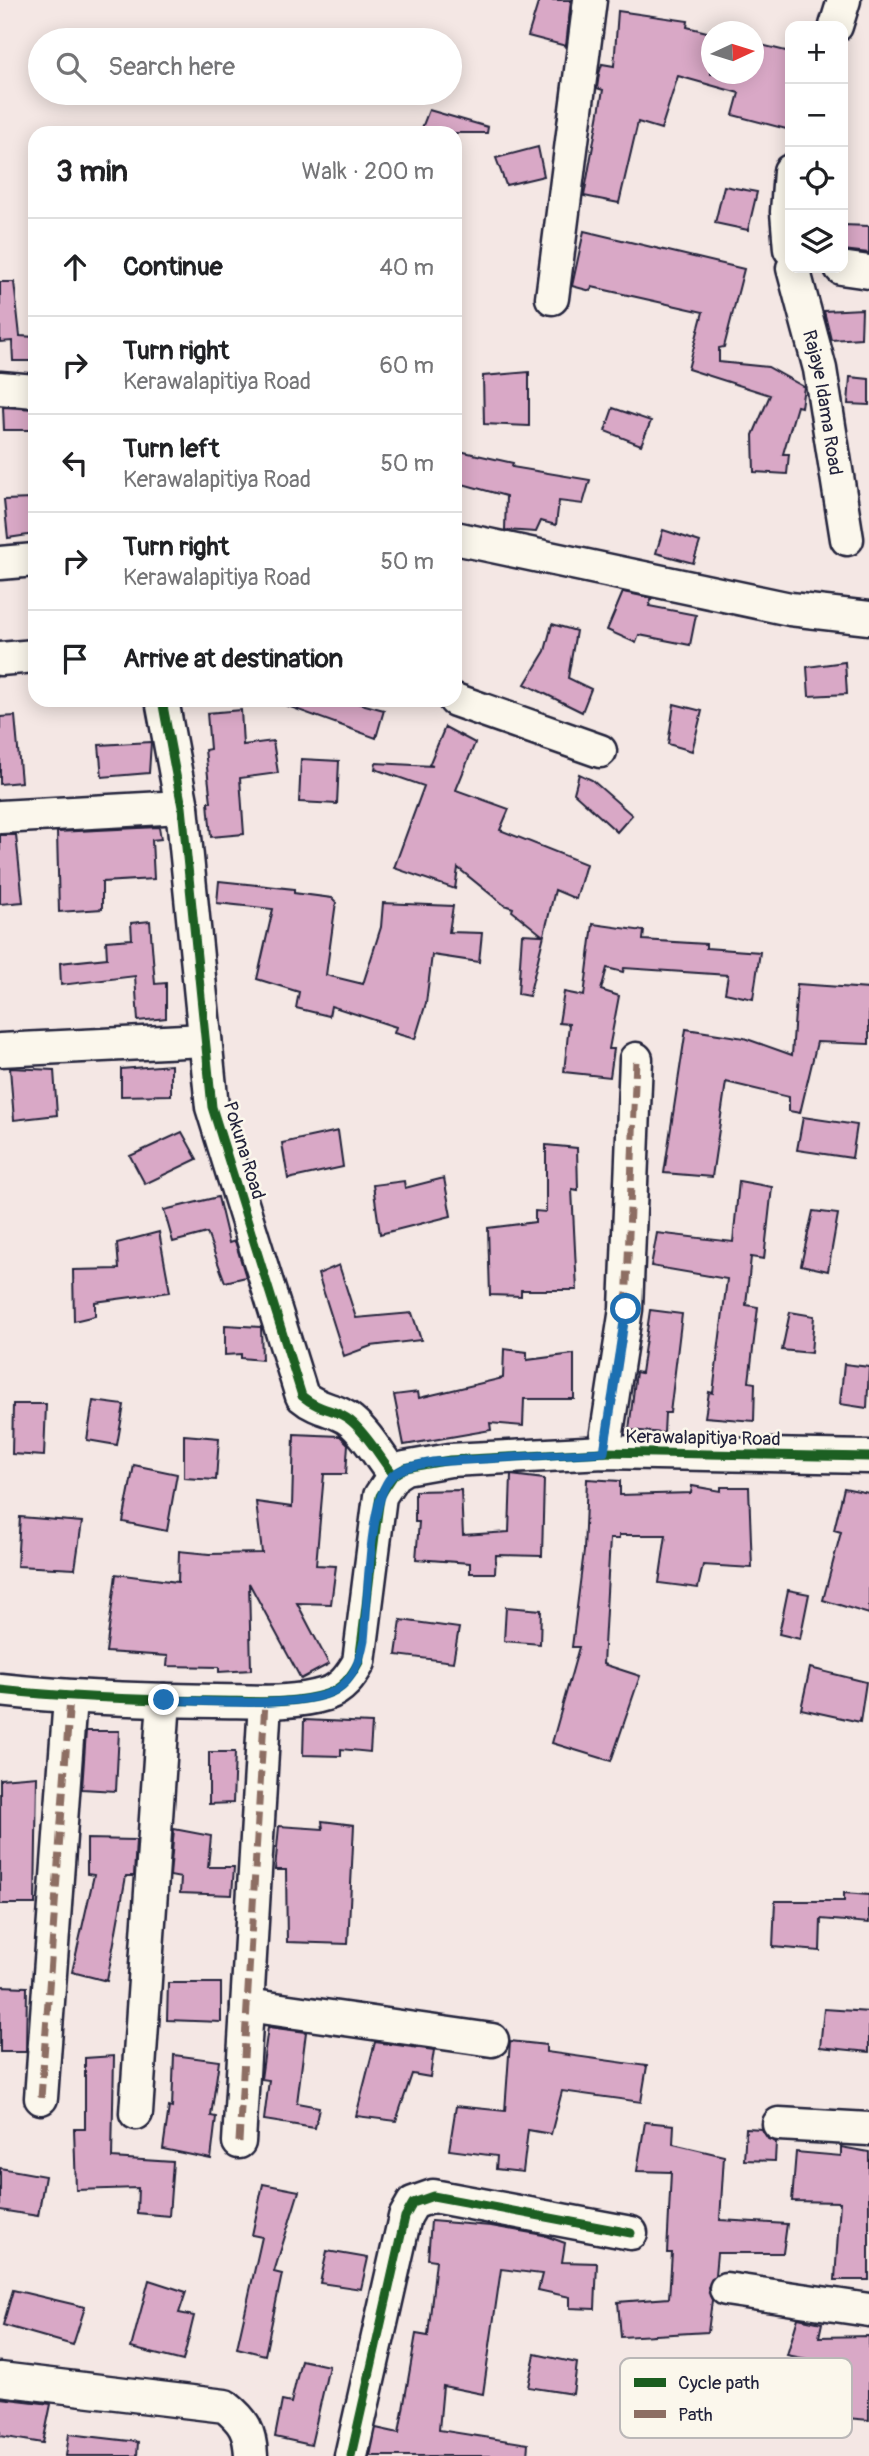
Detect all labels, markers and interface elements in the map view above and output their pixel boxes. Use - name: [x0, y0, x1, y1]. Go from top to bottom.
- north arrow: [701, 21, 764, 84]
- map controls: [785, 21, 848, 273]
- button: +: [785, 21, 848, 84]
- search box: [28, 28, 462, 105]
- icon: search: [52, 48, 90, 86]
- text: Search here: [108, 51, 235, 83]
- button: −: [785, 84, 848, 147]
- button: locate: [785, 147, 848, 210]
- text: 3 min: [56, 153, 128, 190]
- text: Walk · 200 m: [301, 157, 434, 186]
- button: layers: [785, 210, 848, 273]
- icon: ahead: [56, 248, 94, 286]
- text: Continue: [123, 251, 223, 283]
- text: 40 m: [380, 253, 434, 282]
- street label: Rajaye Idama Road: [797, 327, 848, 477]
- text: Turn right: [123, 335, 229, 367]
- icon: right: [56, 346, 94, 384]
- text: 60 m: [379, 351, 434, 380]
- text: Kerawalapitiya Road: [123, 367, 311, 396]
- text: Turn left: [123, 433, 219, 465]
- icon: left: [56, 444, 94, 482]
- text: 50 m: [380, 449, 434, 478]
- text: Kerawalapitiya Road: [123, 465, 311, 494]
- text: Turn right: [123, 531, 229, 563]
- icon: right: [56, 542, 94, 580]
- text: 50 m: [380, 547, 434, 576]
- text: Kerawalapitiya Road: [123, 563, 311, 592]
- icon: arrive: [56, 640, 94, 678]
- text: Arrive at destination: [123, 643, 343, 675]
- street label: Pokuna Road: [218, 1098, 270, 1202]
- route start: [610, 1293, 641, 1324]
- street label: Kerawalapitiya Road: [625, 1425, 781, 1451]
- route end: [148, 1684, 179, 1715]
- legend: [620, 2358, 852, 2438]
- text: Cycle path: [678, 2371, 759, 2395]
- text: Path: [678, 2403, 713, 2427]

